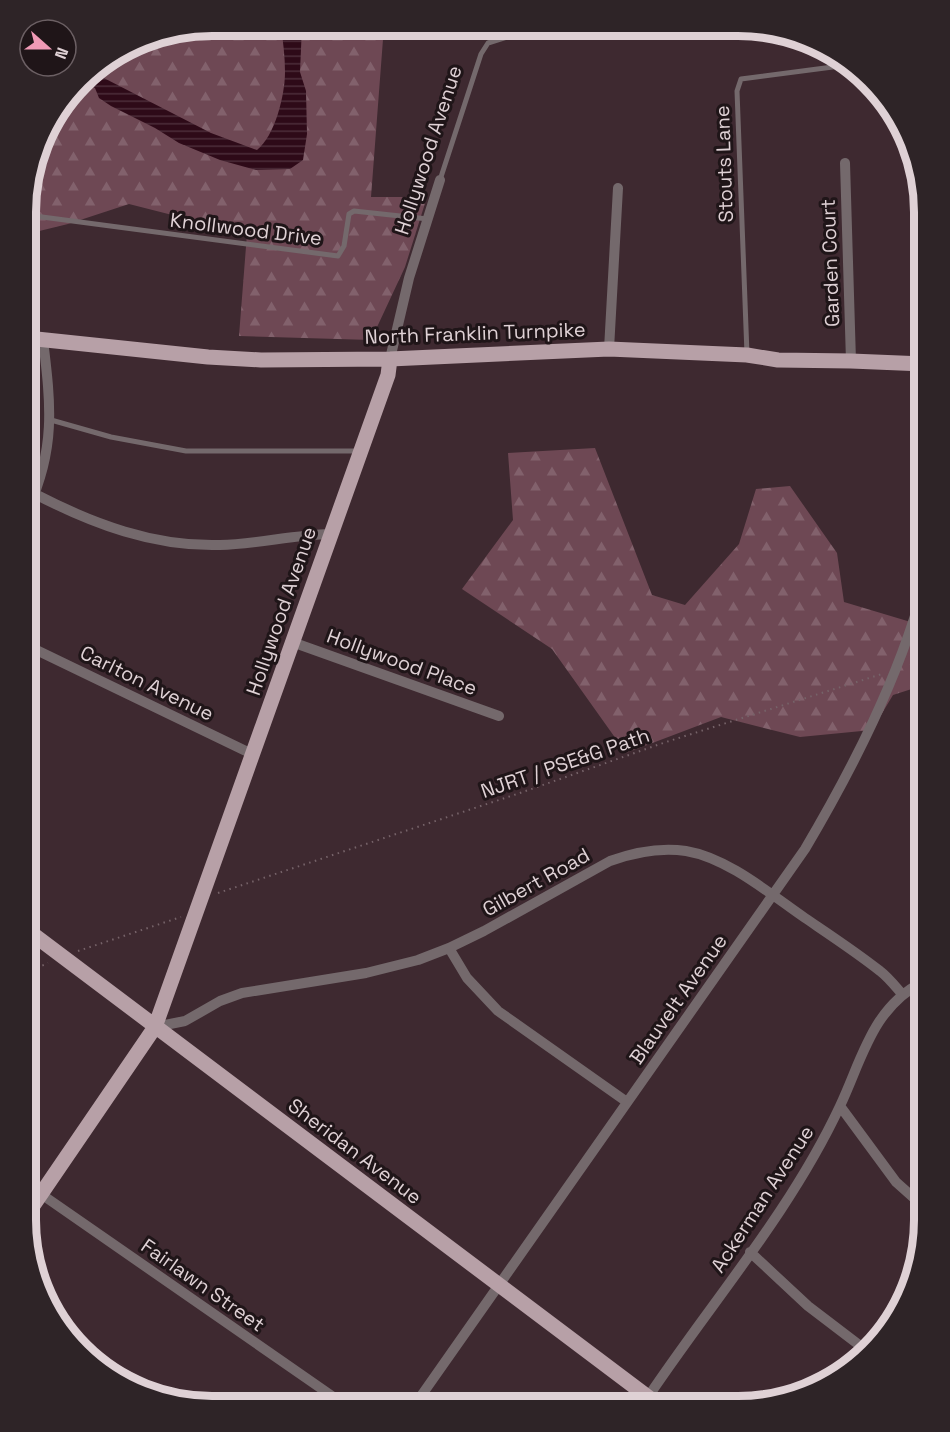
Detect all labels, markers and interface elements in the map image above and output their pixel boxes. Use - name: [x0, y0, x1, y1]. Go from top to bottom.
- north arrow: [18, 18, 78, 78]
- text: N: [50, 44, 73, 62]
- street label: Hollywood Avenue: [388, 62, 468, 238]
- street label: Stouts Lane: [709, 105, 739, 223]
- street label: Garden Court: [815, 198, 845, 328]
- street label: Knollwood Drive: [168, 207, 324, 251]
- street label: North Franklin Turnpike: [364, 316, 586, 350]
- street label: Hollywood Avenue: [240, 523, 322, 699]
- street label: Hollywood Place: [323, 623, 481, 701]
- street label: Carlton Avenue: [76, 639, 218, 727]
- street label: NJRT / PSE&G Path: [477, 722, 653, 804]
- street label: Gilbert Road: [478, 842, 594, 922]
- street label: Blauvelt Avenue: [623, 929, 733, 1069]
- street label: Sheridan Avenue: [283, 1092, 427, 1210]
- street label: Ackerman Avenue: [705, 1120, 819, 1278]
- street label: Fairlawn Street: [136, 1233, 270, 1337]

